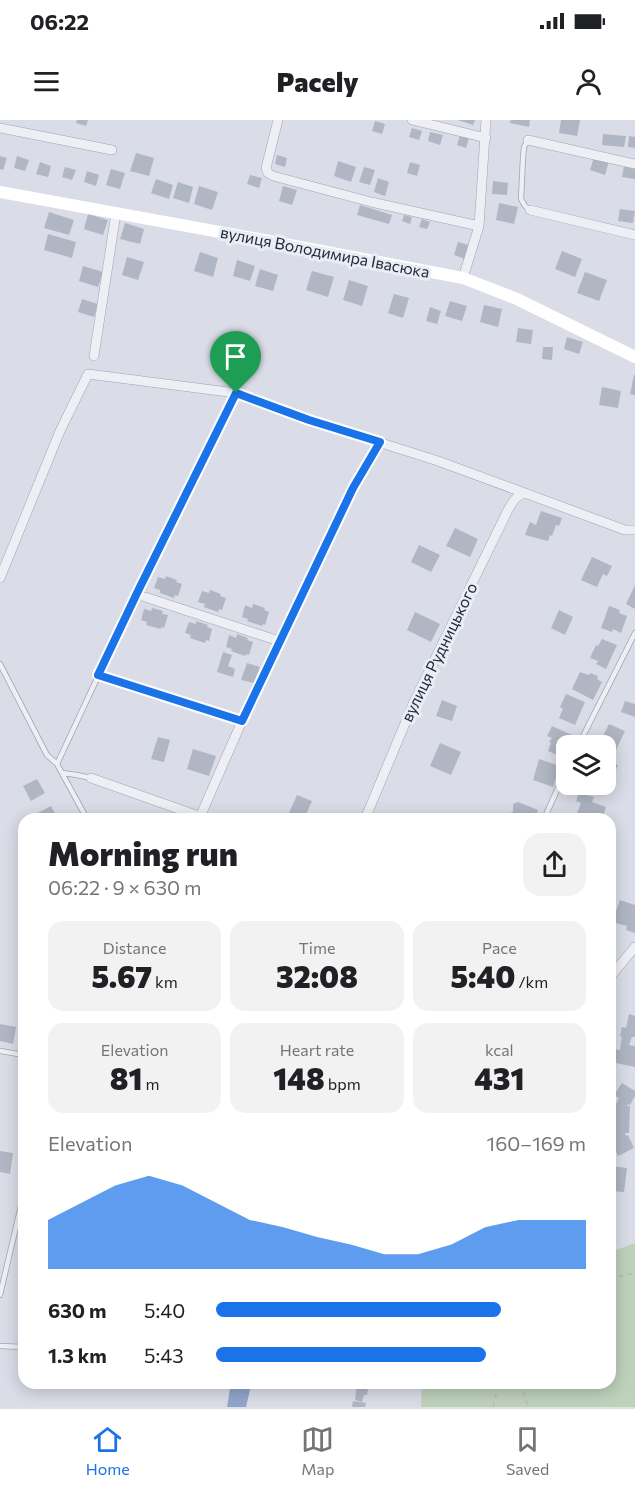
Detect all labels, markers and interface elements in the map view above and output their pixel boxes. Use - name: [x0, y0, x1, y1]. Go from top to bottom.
- text: 06:22: [30, 8, 89, 35]
- icon: menu: [30, 65, 63, 98]
- text: Pacely: [276, 65, 359, 98]
- icon: person: [572, 65, 605, 98]
- street label: вулиця Володимира Івасюка: [219, 222, 431, 281]
- pin: [210, 331, 261, 393]
- icon: arrive: [219, 340, 252, 373]
- street label: вулиця Рудницького: [397, 579, 481, 725]
- map controls: [556, 735, 616, 795]
- button: layers: [556, 735, 616, 795]
- text: Morning run: [48, 832, 238, 873]
- button: share: [523, 833, 586, 896]
- text: 06:22 · 9 × 630 m: [48, 875, 201, 899]
- text: Distance: [103, 938, 166, 957]
- text: Time: [299, 938, 335, 957]
- text: Pace: [482, 938, 517, 957]
- text: 5.67: [92, 957, 152, 994]
- text: 32:08: [276, 957, 358, 994]
- text: 5:40: [450, 957, 515, 994]
- text: km: [152, 972, 178, 991]
- text: /km: [515, 972, 548, 991]
- text: Elevation: [101, 1040, 168, 1059]
- text: Heart rate: [280, 1040, 354, 1059]
- text: kcal: [485, 1040, 514, 1059]
- text: 81: [110, 1059, 143, 1096]
- text: 148: [273, 1059, 325, 1096]
- text: 431: [474, 1059, 524, 1096]
- text: m: [143, 1074, 160, 1093]
- text: bpm: [325, 1074, 361, 1093]
- text: Elevation: [48, 1131, 133, 1155]
- text: 160–169 m: [487, 1131, 586, 1155]
- text: 630 m: [48, 1298, 106, 1322]
- text: 5:40: [144, 1298, 185, 1322]
- text: 1.3 km: [48, 1343, 107, 1367]
- text: 5:43: [144, 1343, 184, 1367]
- tab: Home: [86, 1423, 130, 1478]
- tab: Map: [301, 1423, 334, 1478]
- tab: Saved: [506, 1423, 549, 1478]

